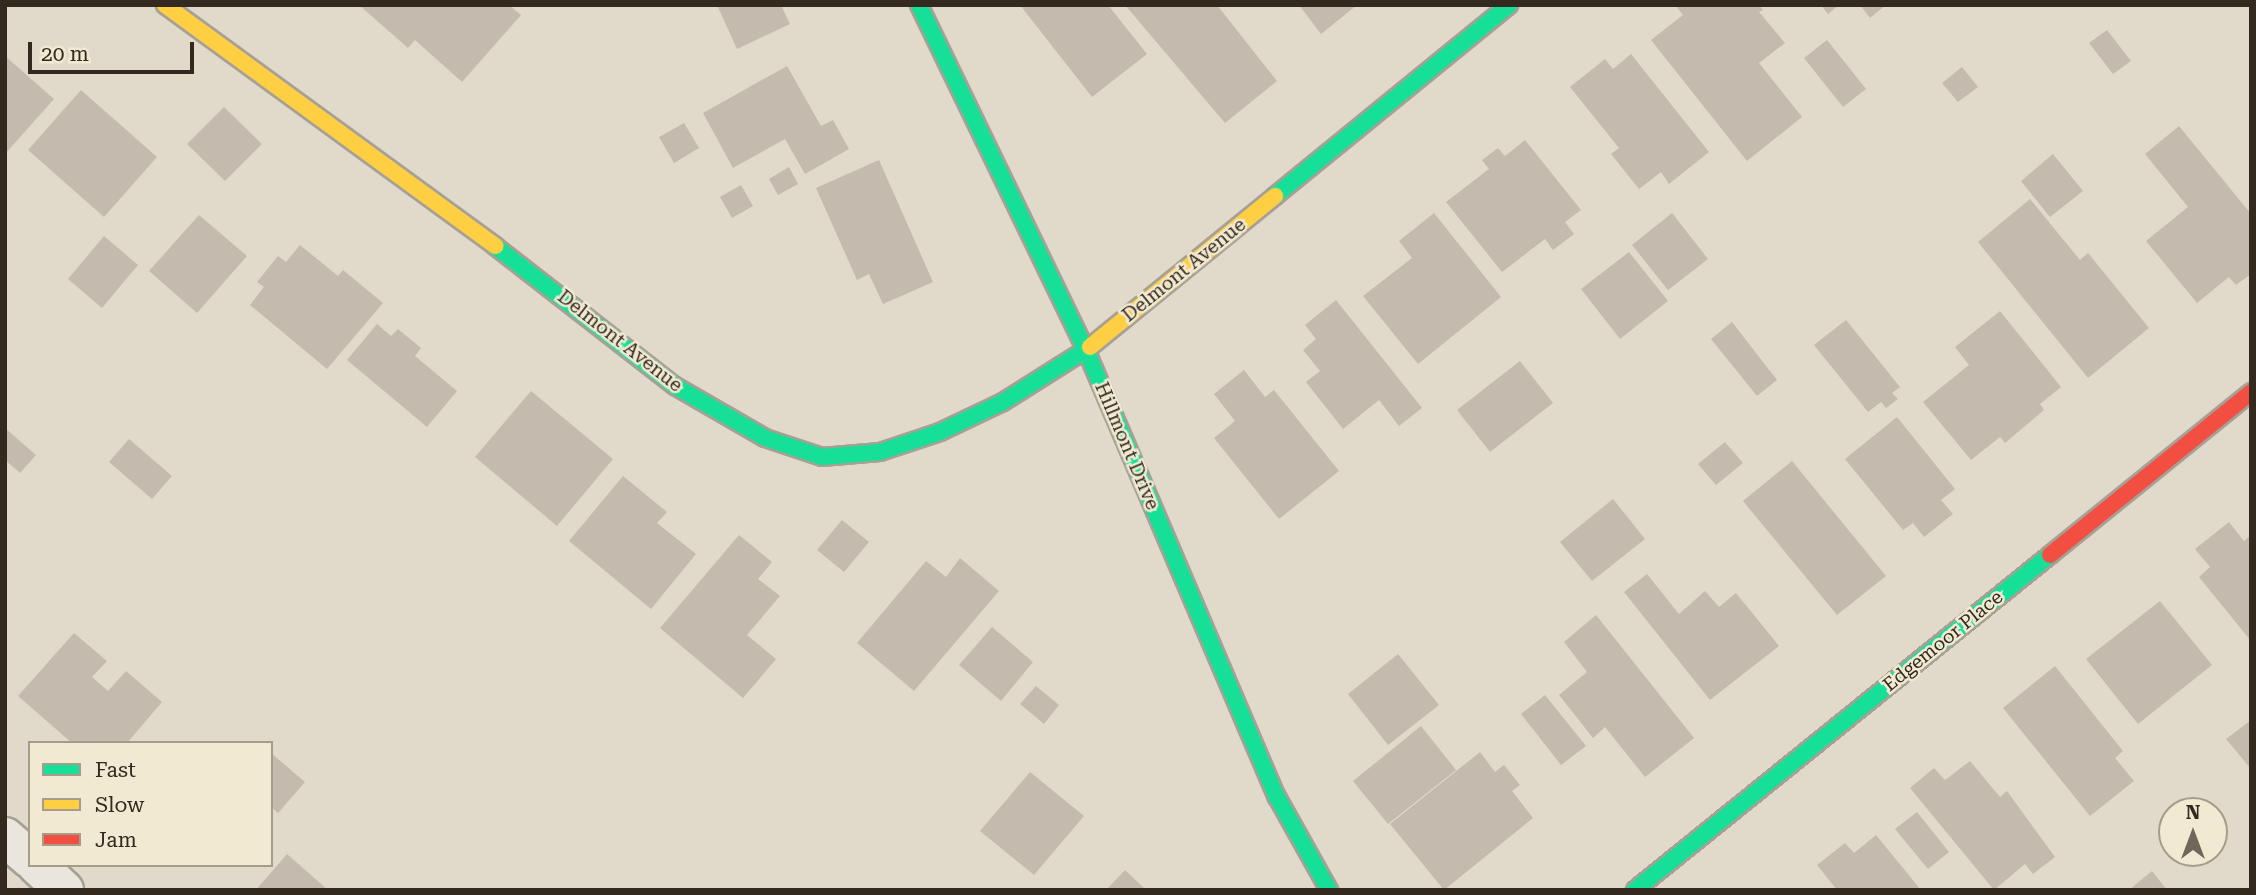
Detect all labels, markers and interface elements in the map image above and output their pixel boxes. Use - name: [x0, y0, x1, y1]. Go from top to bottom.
- scale bar: [32, 28, 198, 72]
- text: 20 m: [41, 42, 89, 66]
- street label: Delmont Avenue: [1118, 213, 1250, 327]
- street label: Delmont Avenue: [553, 285, 687, 397]
- street label: Hillmont Drive: [1090, 379, 1164, 513]
- street label: Edgemoor Place: [1878, 586, 2008, 696]
- legend: [28, 741, 273, 867]
- text: Fast: [95, 758, 136, 782]
- text: Slow: [95, 793, 144, 817]
- north arrow: [2158, 797, 2228, 867]
- text: N: [2186, 801, 2200, 824]
- text: Jam: [95, 828, 137, 852]

